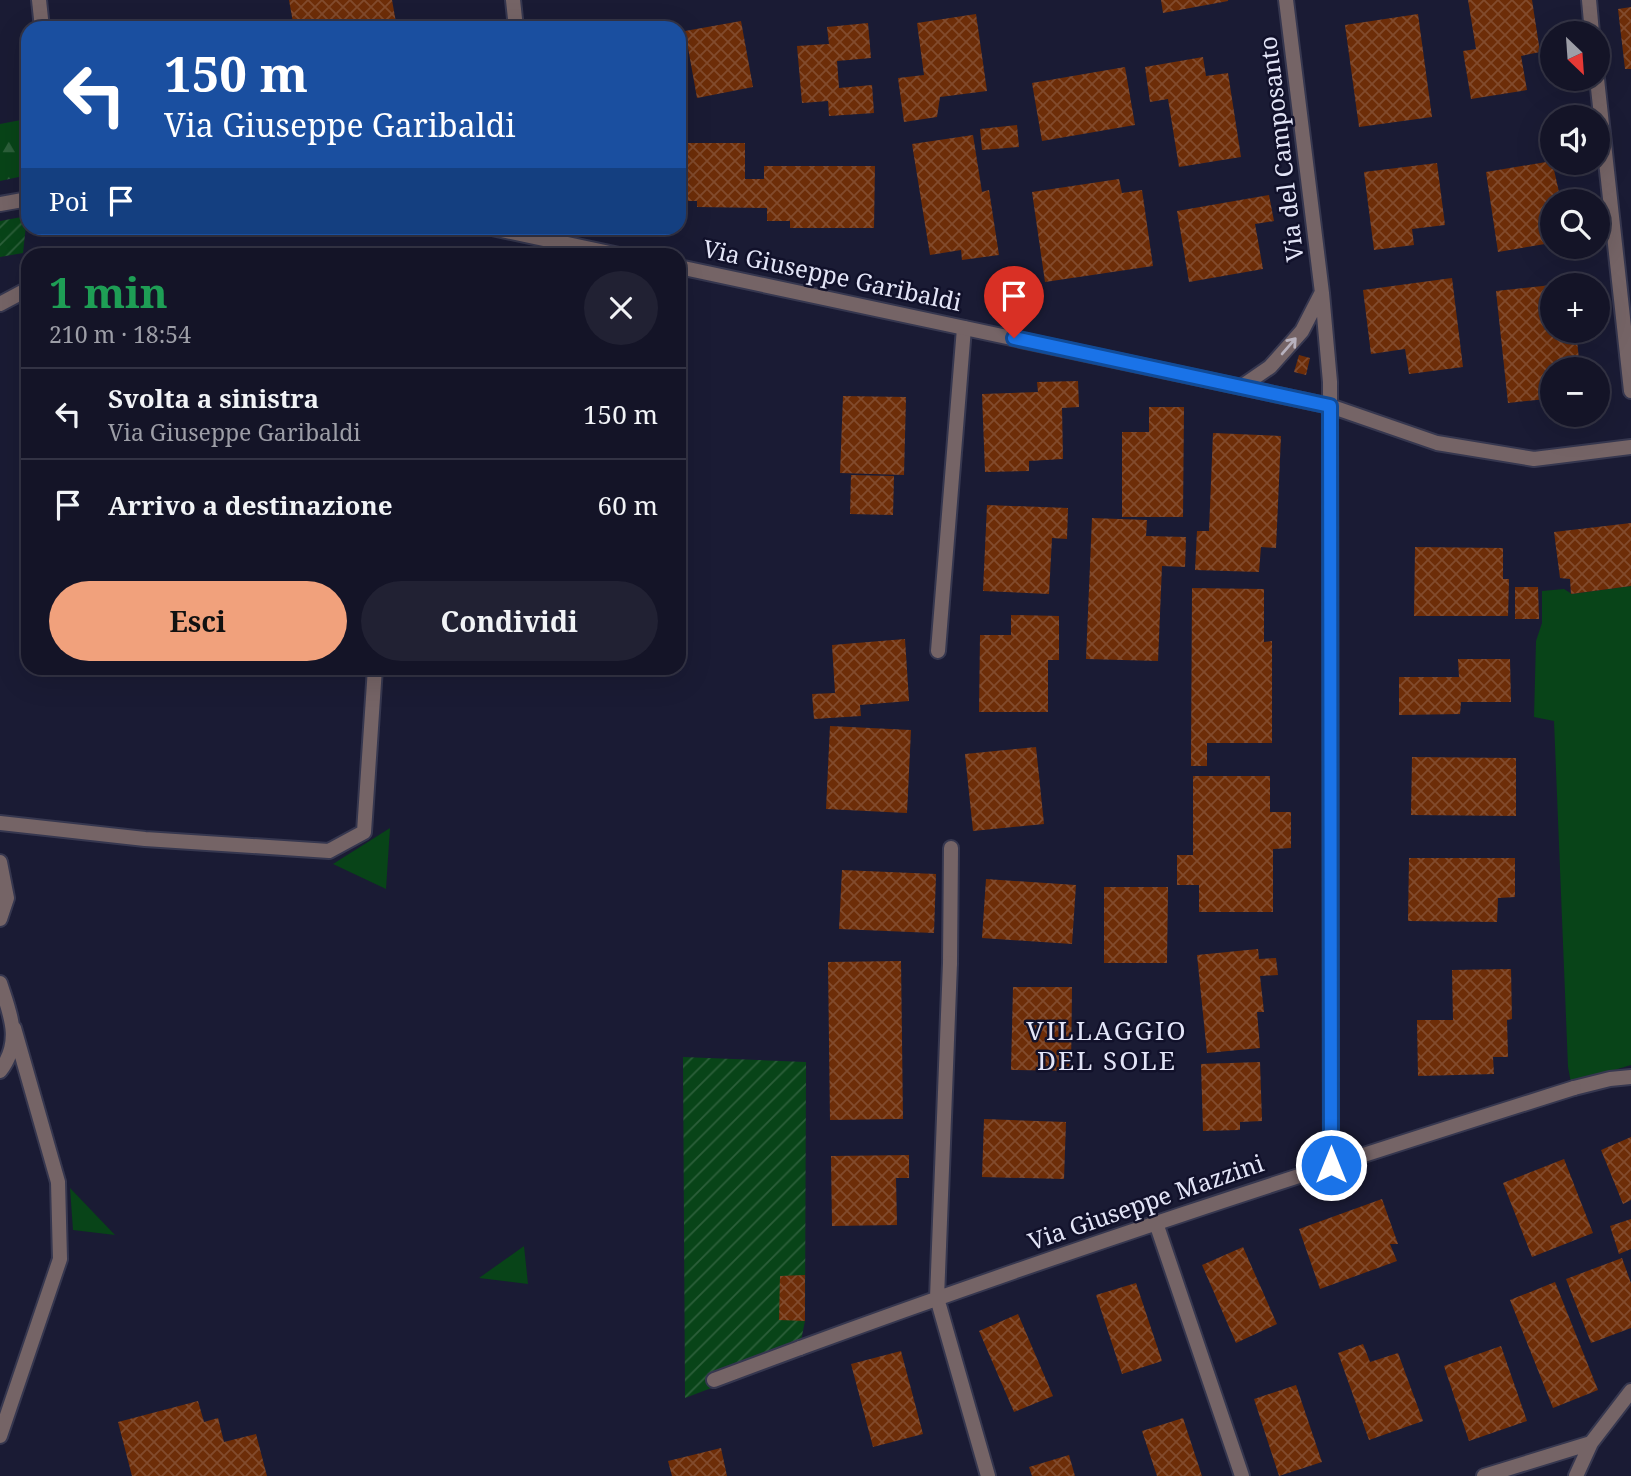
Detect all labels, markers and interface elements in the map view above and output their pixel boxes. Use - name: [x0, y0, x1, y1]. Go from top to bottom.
- north arrow: [1540, 21, 1610, 91]
- map controls: [1540, 21, 1610, 427]
- street label: Via del Camposanto: [1250, 35, 1311, 264]
- text: 150 m: [164, 40, 308, 106]
- icon: left: [49, 49, 140, 140]
- text: Via Giuseppe Garibaldi: [164, 103, 516, 146]
- button: sound: [1540, 105, 1610, 175]
- icon: arrive: [102, 182, 140, 220]
- text: Poi: [49, 183, 88, 219]
- button: search: [1540, 189, 1610, 259]
- street label: Via Giuseppe Garibaldi: [700, 231, 965, 318]
- text: 1 min: [49, 263, 168, 320]
- pin: [984, 266, 1044, 338]
- button: close: [584, 271, 658, 345]
- button: +: [1540, 273, 1610, 343]
- icon: arrive: [995, 277, 1033, 315]
- text: 210 m · 18:54: [49, 318, 191, 350]
- one-way arrow: [1281, 337, 1297, 355]
- button: −: [1540, 357, 1610, 427]
- text: Svolta a sinistra: [108, 380, 319, 416]
- icon: left: [49, 395, 87, 433]
- text: 150 m: [583, 396, 658, 432]
- text: Via Giuseppe Garibaldi: [108, 416, 361, 448]
- icon: arrive: [49, 486, 87, 524]
- text: Arrivo a destinazione: [108, 487, 393, 523]
- text: 60 m: [598, 487, 658, 523]
- button: Esci: [49, 581, 347, 661]
- button: Condividi: [361, 581, 658, 661]
- district label: VILLAGGIO DEL SOLE: [1026, 1012, 1188, 1078]
- position arrow: [1294, 1128, 1368, 1202]
- street label: Via Giuseppe Mazzini: [1023, 1146, 1268, 1257]

